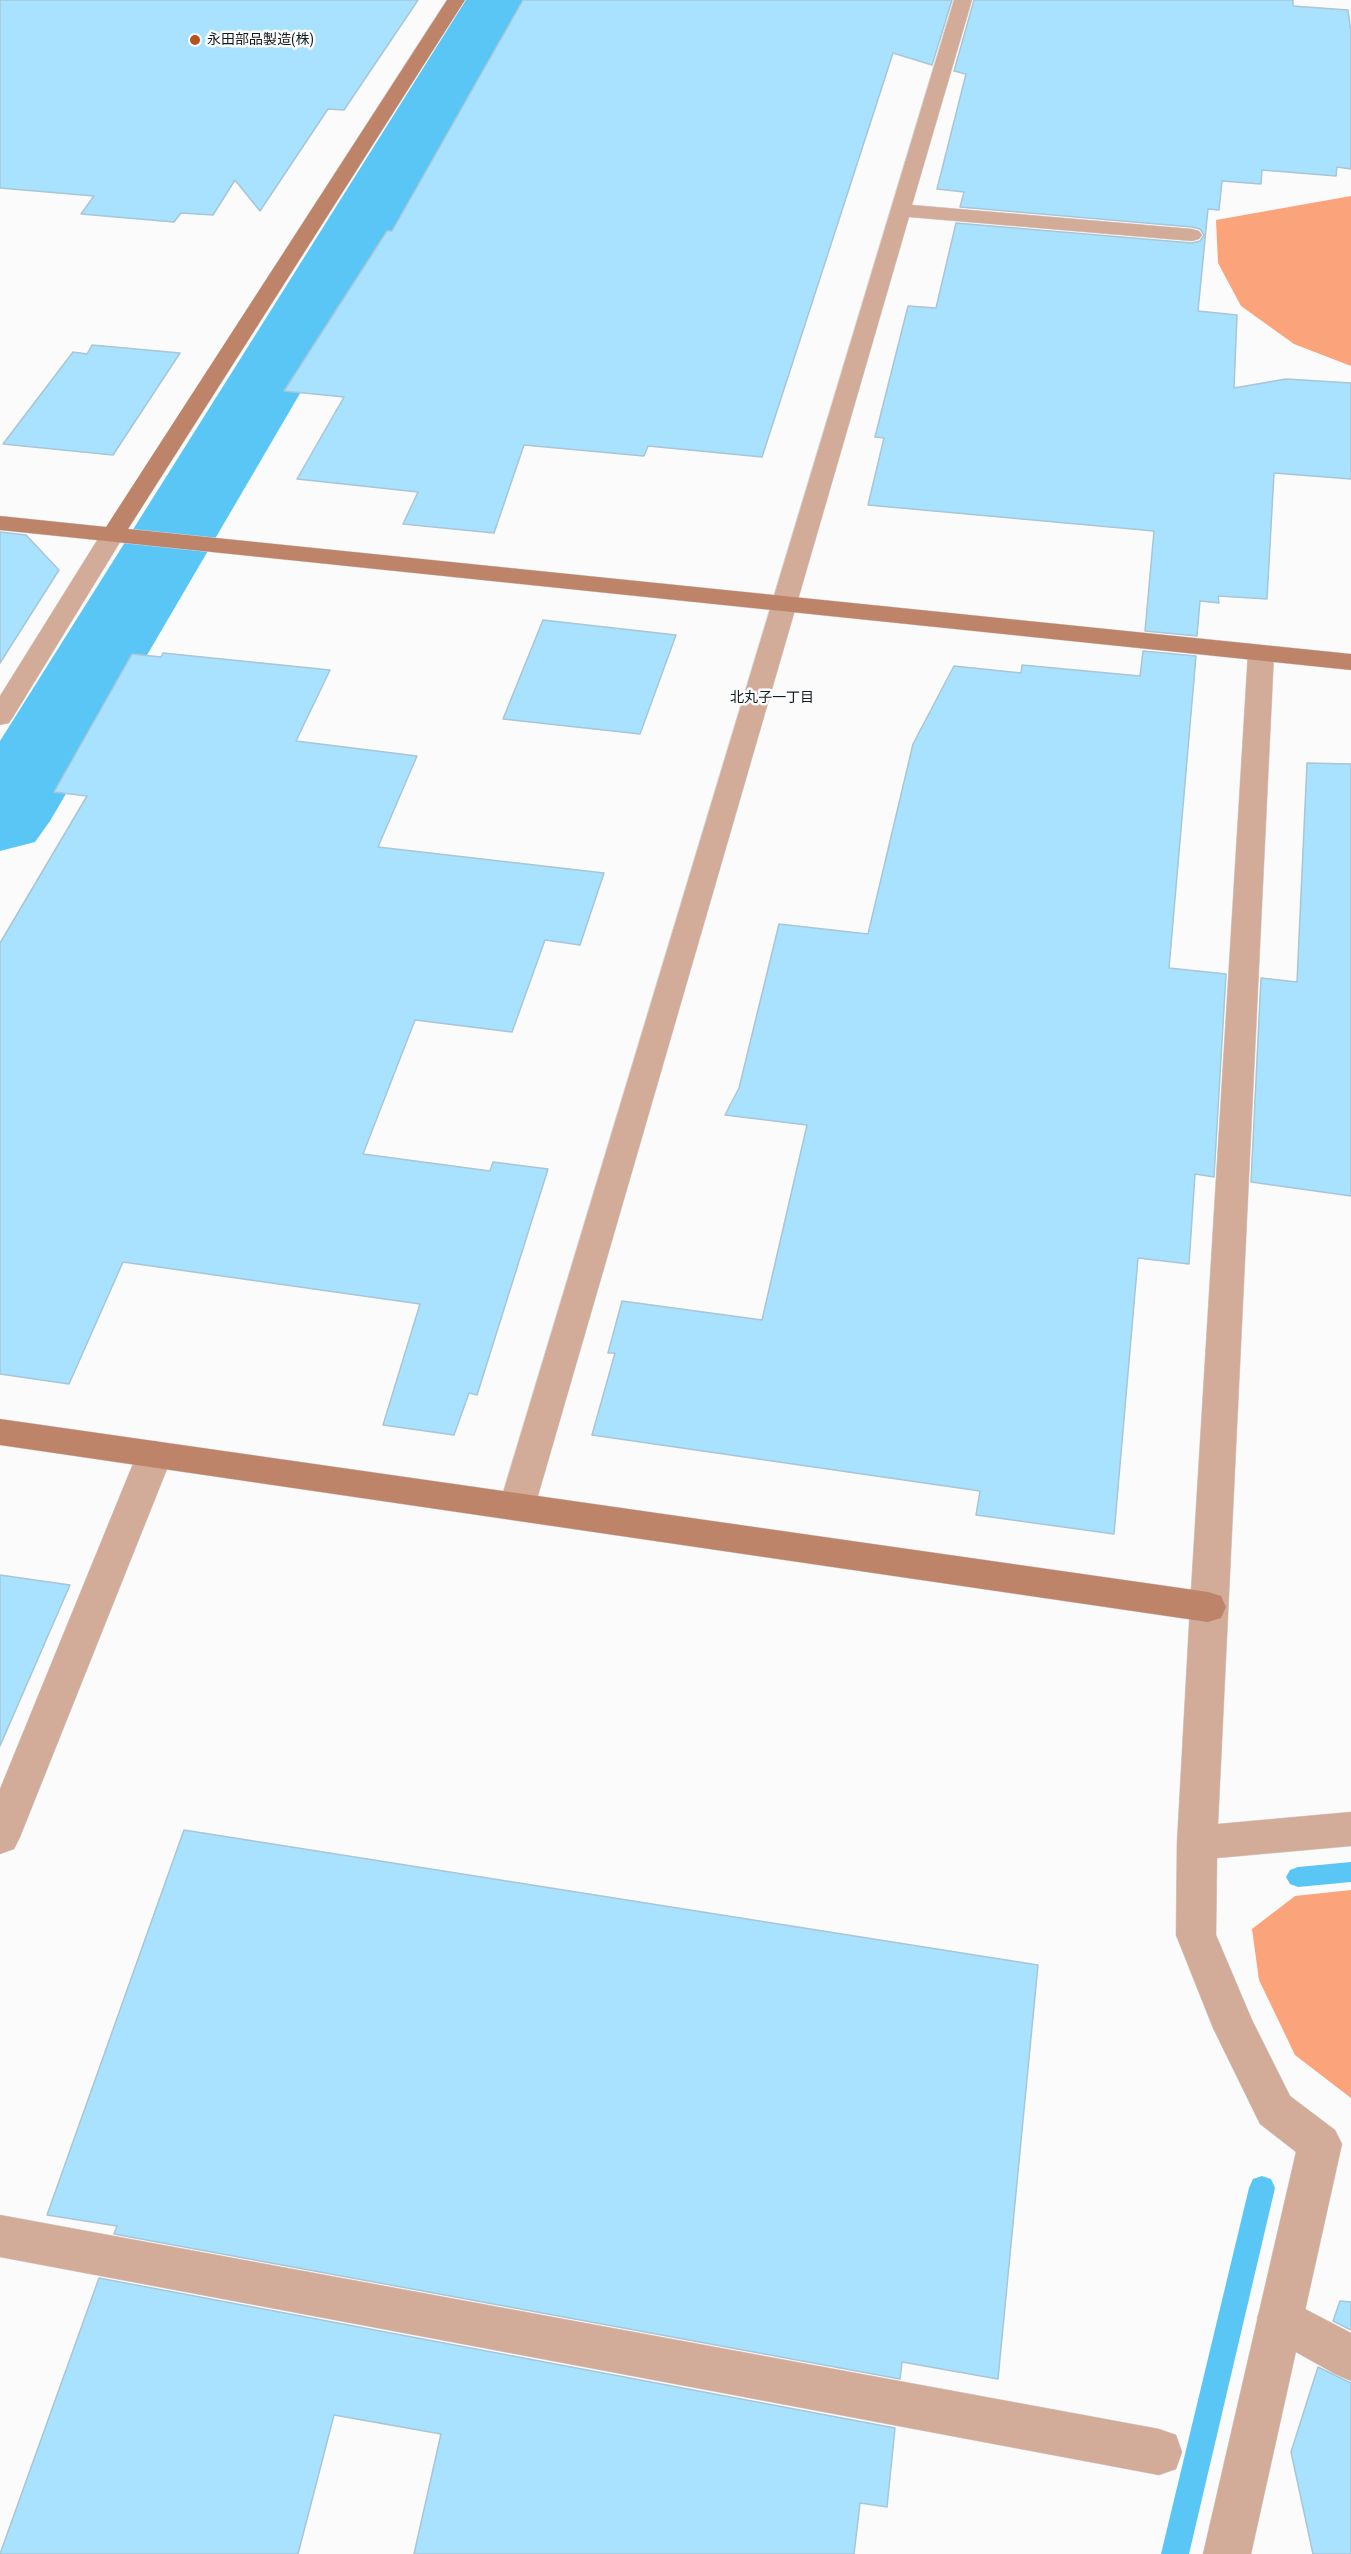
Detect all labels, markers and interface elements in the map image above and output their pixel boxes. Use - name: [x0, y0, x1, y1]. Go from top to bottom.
- place label: 永田部品製造(株): [207, 32, 314, 48]
- marker: 永田部品製造(株): [188, 33, 202, 47]
- district label: 北丸子一丁目: [730, 690, 814, 706]

